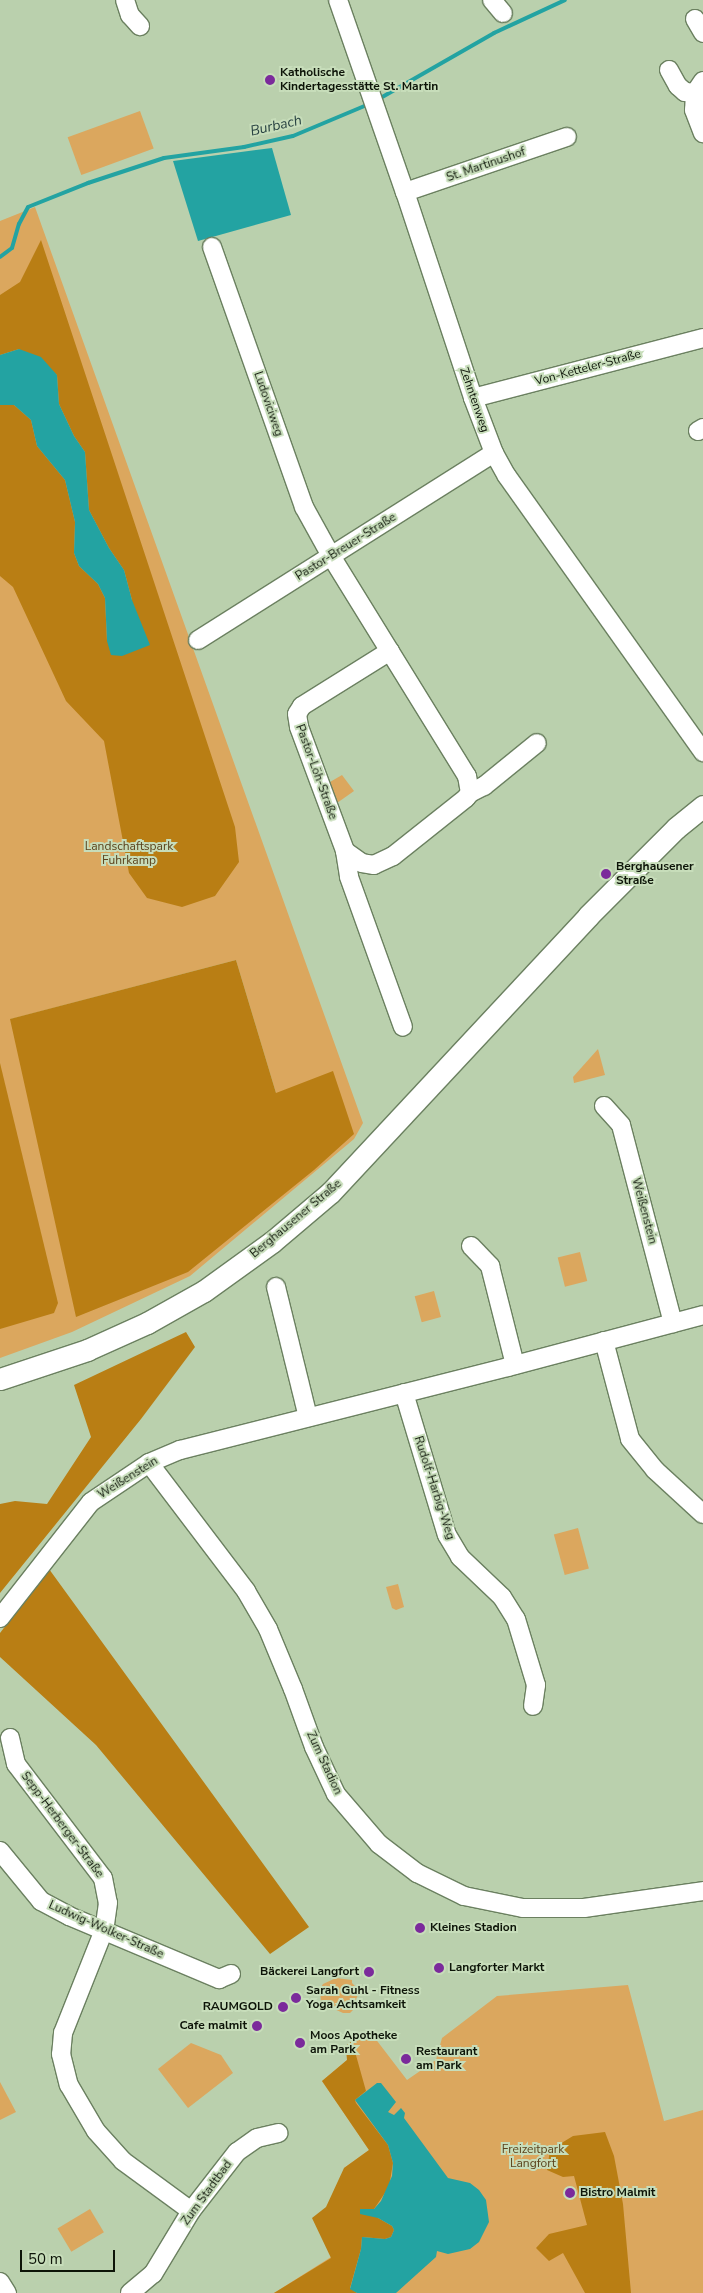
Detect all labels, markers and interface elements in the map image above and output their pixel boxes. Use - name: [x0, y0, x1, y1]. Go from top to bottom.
- place label: Katholische Kindertagesstätte St. Martin: [280, 66, 438, 94]
- marker: Katholische Kindertagesstätte St. Martin: [264, 74, 276, 86]
- water label: Burbach: [249, 112, 303, 140]
- street label: St. Martinushof: [445, 145, 527, 185]
- street label: Von-Ketteler-Straße: [533, 347, 643, 389]
- street label: Zehntenweg: [456, 366, 492, 434]
- street label: Ludoviciweg: [250, 370, 286, 438]
- street label: Pastor-Breuer-Straße: [293, 510, 399, 584]
- street label: Pastor-Löh-Straße: [292, 723, 340, 821]
- park label: Landschaftspark Fuhrkamp: [85, 840, 173, 868]
- place label: Berghausener Straße: [616, 860, 694, 888]
- marker: Berghausener Straße: [600, 868, 612, 880]
- street label: Weißenstein: [628, 1176, 660, 1246]
- street label: Berghausener Straße: [248, 1177, 344, 1261]
- street label: Rudolf-Harbig-Weg: [410, 1434, 458, 1542]
- street label: Weißenstein: [95, 1454, 161, 1502]
- street label: Zum Stadion: [303, 1729, 345, 1797]
- street label: Sepp-Herberger-Straße: [18, 1769, 106, 1881]
- street label: Ludwig-Wolker-Straße: [46, 1898, 166, 1962]
- place label: Kleines Stadion: [430, 1921, 517, 1935]
- marker: Kleines Stadion: [414, 1922, 426, 1934]
- place label: Langforter Markt: [449, 1961, 544, 1975]
- marker: Langforter Markt: [433, 1962, 445, 1974]
- place label: Bäckerei Langfort: [260, 1965, 359, 1979]
- marker: Bäckerei Langfort: [363, 1966, 375, 1978]
- place label: Sarah Guhl - Fitness Yoga Achtsamkeit: [306, 1984, 420, 2012]
- marker: Sarah Guhl - Fitness Yoga Achtsamkeit: [290, 1992, 302, 2004]
- place label: RAUMGOLD: [203, 2000, 273, 2014]
- marker: RAUMGOLD: [277, 2001, 289, 2013]
- place label: Cafe malmit: [179, 2019, 247, 2033]
- marker: Cafe malmit: [251, 2020, 263, 2032]
- place label: Moos Apotheke am Park: [310, 2029, 397, 2057]
- marker: Moos Apotheke am Park: [294, 2037, 306, 2049]
- place label: Restaurant am Park: [416, 2045, 477, 2073]
- marker: Restaurant am Park: [400, 2053, 412, 2065]
- park label: Freizeitpark Langfort: [502, 2143, 564, 2171]
- street label: Zum Stadtbad: [179, 2158, 235, 2228]
- place label: Bistro Malmit: [580, 2186, 655, 2200]
- marker: Bistro Malmit: [564, 2187, 576, 2199]
- scale bar: [22, 2240, 118, 2272]
- text: 50 m: [28, 2249, 63, 2269]

